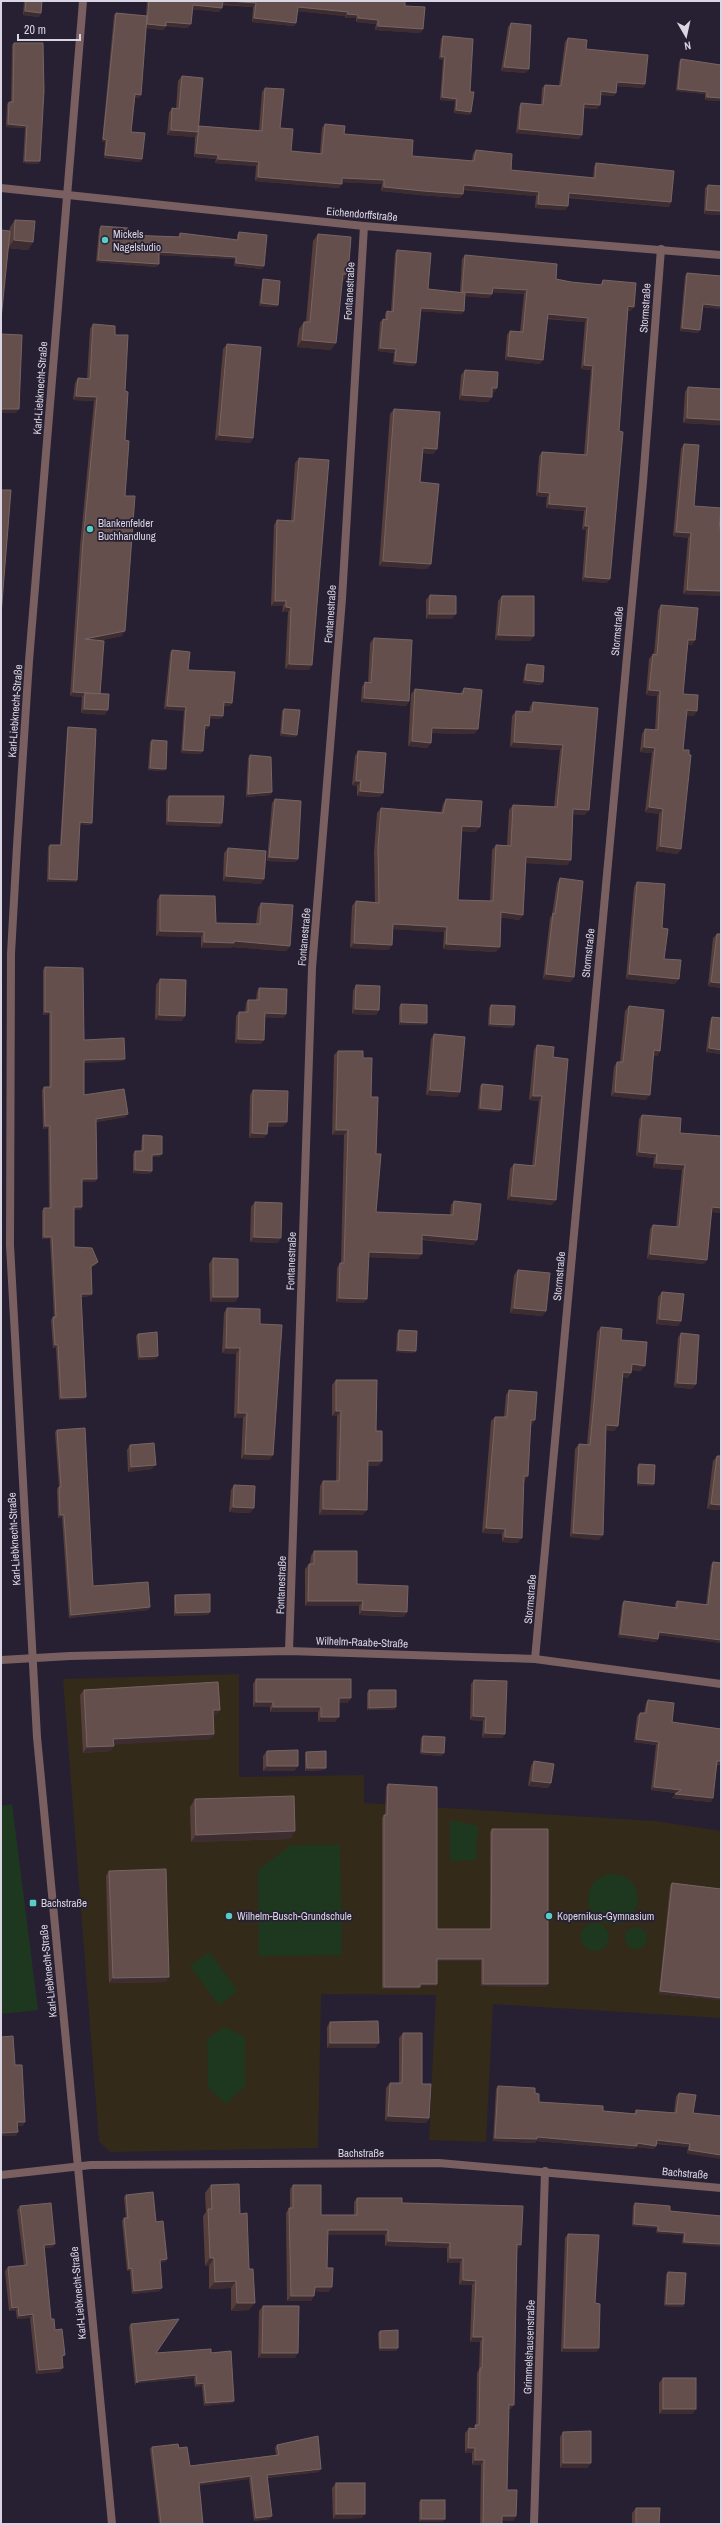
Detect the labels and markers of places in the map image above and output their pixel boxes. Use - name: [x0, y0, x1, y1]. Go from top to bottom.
- place label: Mickels Nagelstudio: [113, 227, 161, 254]
- marker: Mickels Nagelstudio: [100, 235, 110, 245]
- place label: Blankenfelder Buchhandlung: [98, 516, 156, 543]
- marker: Blankenfelder Buchhandlung: [85, 524, 95, 534]
- place label: Bachstraße: [41, 1896, 87, 1910]
- marker: Bachstraße: [28, 1898, 38, 1908]
- place label: Wilhelm-Busch-Grundschule: [237, 1909, 352, 1923]
- place label: Kopernikus-Gymnasium: [557, 1909, 654, 1923]
- marker: Wilhelm-Busch-Grundschule: [224, 1911, 234, 1921]
- marker: Kopernikus-Gymnasium: [544, 1911, 554, 1921]

